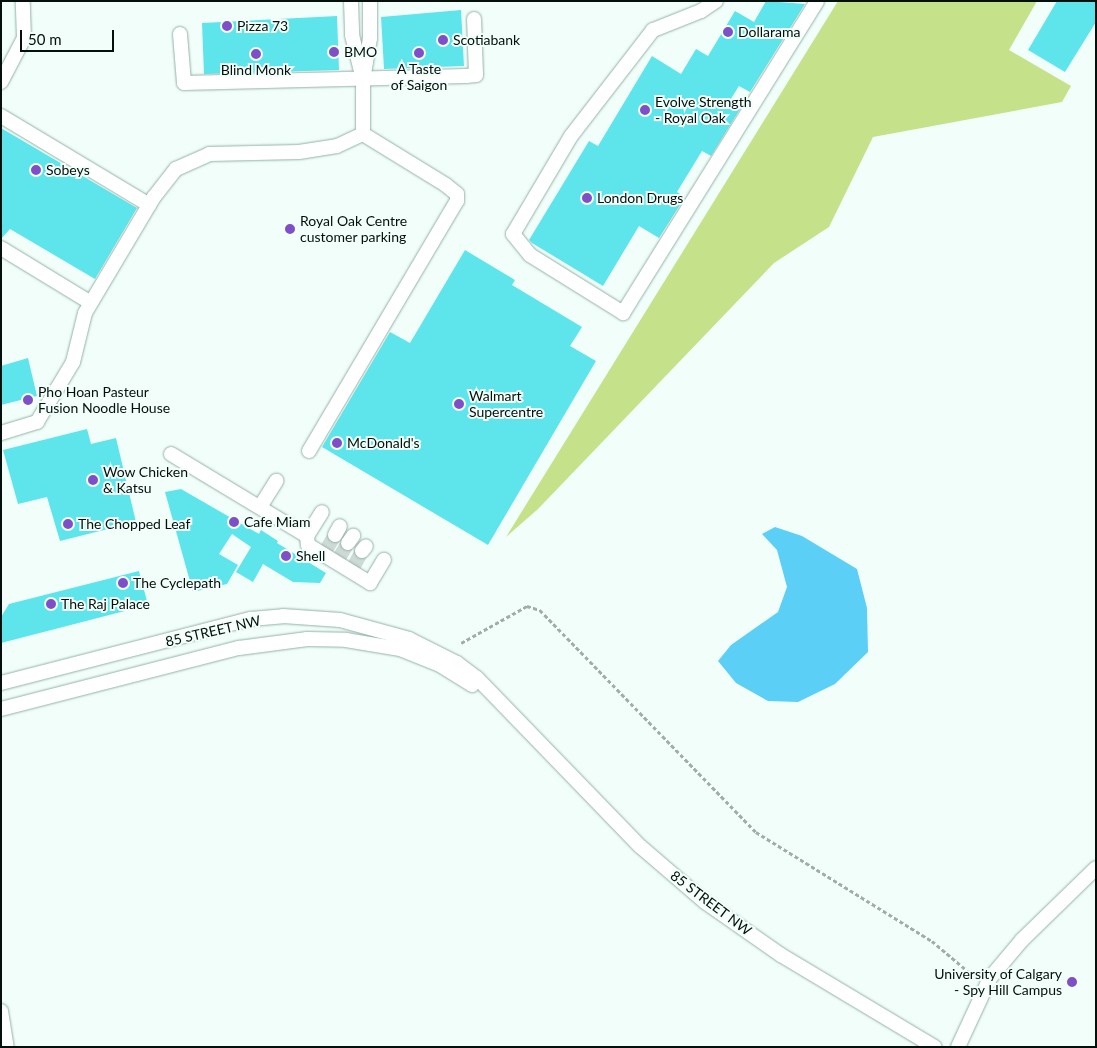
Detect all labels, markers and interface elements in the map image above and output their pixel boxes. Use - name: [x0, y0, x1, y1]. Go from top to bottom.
- place label: Pizza 73: [237, 18, 288, 34]
- scale bar: [22, 20, 116, 52]
- marker: Pizza 73: [221, 20, 233, 32]
- place label: Dollarama: [738, 24, 800, 40]
- marker: Dollarama: [722, 26, 734, 38]
- text: 50 m: [28, 30, 62, 48]
- place label: Scotiabank: [453, 32, 520, 48]
- marker: Scotiabank: [437, 34, 449, 46]
- place label: BMO: [344, 44, 377, 60]
- marker: BMO: [328, 46, 340, 58]
- marker: A Taste of Saigon: [413, 47, 425, 59]
- marker: Blind Monk: [250, 48, 262, 60]
- place label: A Taste of Saigon: [390, 61, 448, 94]
- place label: Blind Monk: [221, 62, 291, 78]
- place label: Evolve Strength - Royal Oak: [655, 94, 751, 126]
- marker: Evolve Strength - Royal Oak: [639, 104, 651, 116]
- place label: Sobeys: [46, 162, 90, 178]
- marker: Sobeys: [30, 164, 42, 176]
- place label: London Drugs: [597, 190, 683, 206]
- marker: London Drugs: [581, 192, 593, 204]
- place label: Royal Oak Centre customer parking: [300, 213, 407, 246]
- marker: Royal Oak Centre customer parking: [284, 223, 296, 235]
- place label: Pho Hoan Pasteur Fusion Noodle House: [38, 384, 170, 417]
- place label: Walmart Supercentre: [469, 388, 543, 421]
- marker: Pho Hoan Pasteur Fusion Noodle House: [22, 394, 34, 406]
- marker: Walmart Supercentre: [453, 398, 465, 410]
- place label: McDonald's: [347, 435, 420, 451]
- marker: McDonald's: [331, 437, 343, 449]
- place label: Wow Chicken & Katsu: [103, 464, 188, 497]
- marker: Wow Chicken & Katsu: [87, 474, 99, 486]
- place label: Cafe Miam: [244, 514, 311, 530]
- place label: The Chopped Leaf: [78, 516, 190, 532]
- marker: Cafe Miam: [228, 516, 240, 528]
- marker: The Chopped Leaf: [62, 518, 74, 530]
- place label: Shell: [296, 548, 325, 564]
- marker: Shell: [280, 550, 292, 562]
- place label: The Cyclepath: [133, 575, 221, 591]
- marker: The Cyclepath: [117, 577, 129, 589]
- place label: The Raj Palace: [61, 596, 150, 612]
- marker: The Raj Palace: [45, 598, 57, 610]
- street label: 85 STREET NW: [164, 612, 262, 650]
- street label: 85 STREET NW: [667, 867, 755, 939]
- place label: University of Calgary - Spy Hill Campus: [934, 966, 1062, 999]
- marker: University of Calgary - Spy Hill Campus: [1066, 976, 1078, 988]

